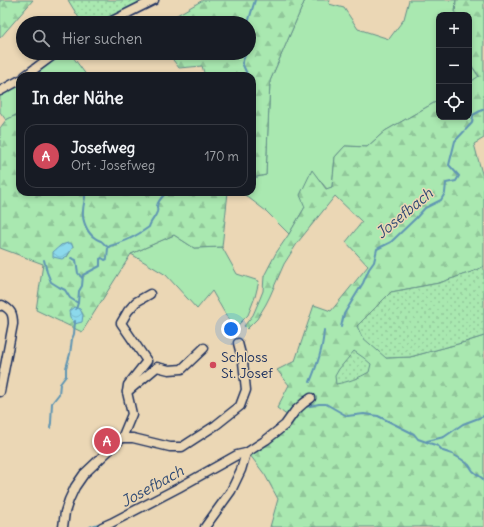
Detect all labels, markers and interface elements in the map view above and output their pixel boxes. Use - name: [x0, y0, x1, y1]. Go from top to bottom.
- map controls: [436, 12, 472, 120]
- button: +: [436, 12, 472, 48]
- search box: [16, 16, 256, 60]
- icon: search: [30, 27, 52, 49]
- text: Hier suchen: [62, 29, 142, 48]
- button: −: [436, 48, 472, 84]
- button: locate: [436, 84, 472, 120]
- text: In der Nähe: [32, 87, 124, 109]
- text: Josefweg: [71, 138, 135, 157]
- text: A: [42, 148, 50, 165]
- text: 170 m: [204, 148, 239, 165]
- text: Ort · Josefweg: [71, 157, 155, 174]
- water label: Josefbach: [372, 183, 437, 242]
- your location: [221, 319, 241, 339]
- place label: Schloss St. Josef: [221, 348, 273, 382]
- marker: Schloss St. Josef: [208, 360, 218, 370]
- pin: A: [94, 426, 120, 456]
- water label: Josefbach: [117, 461, 187, 511]

